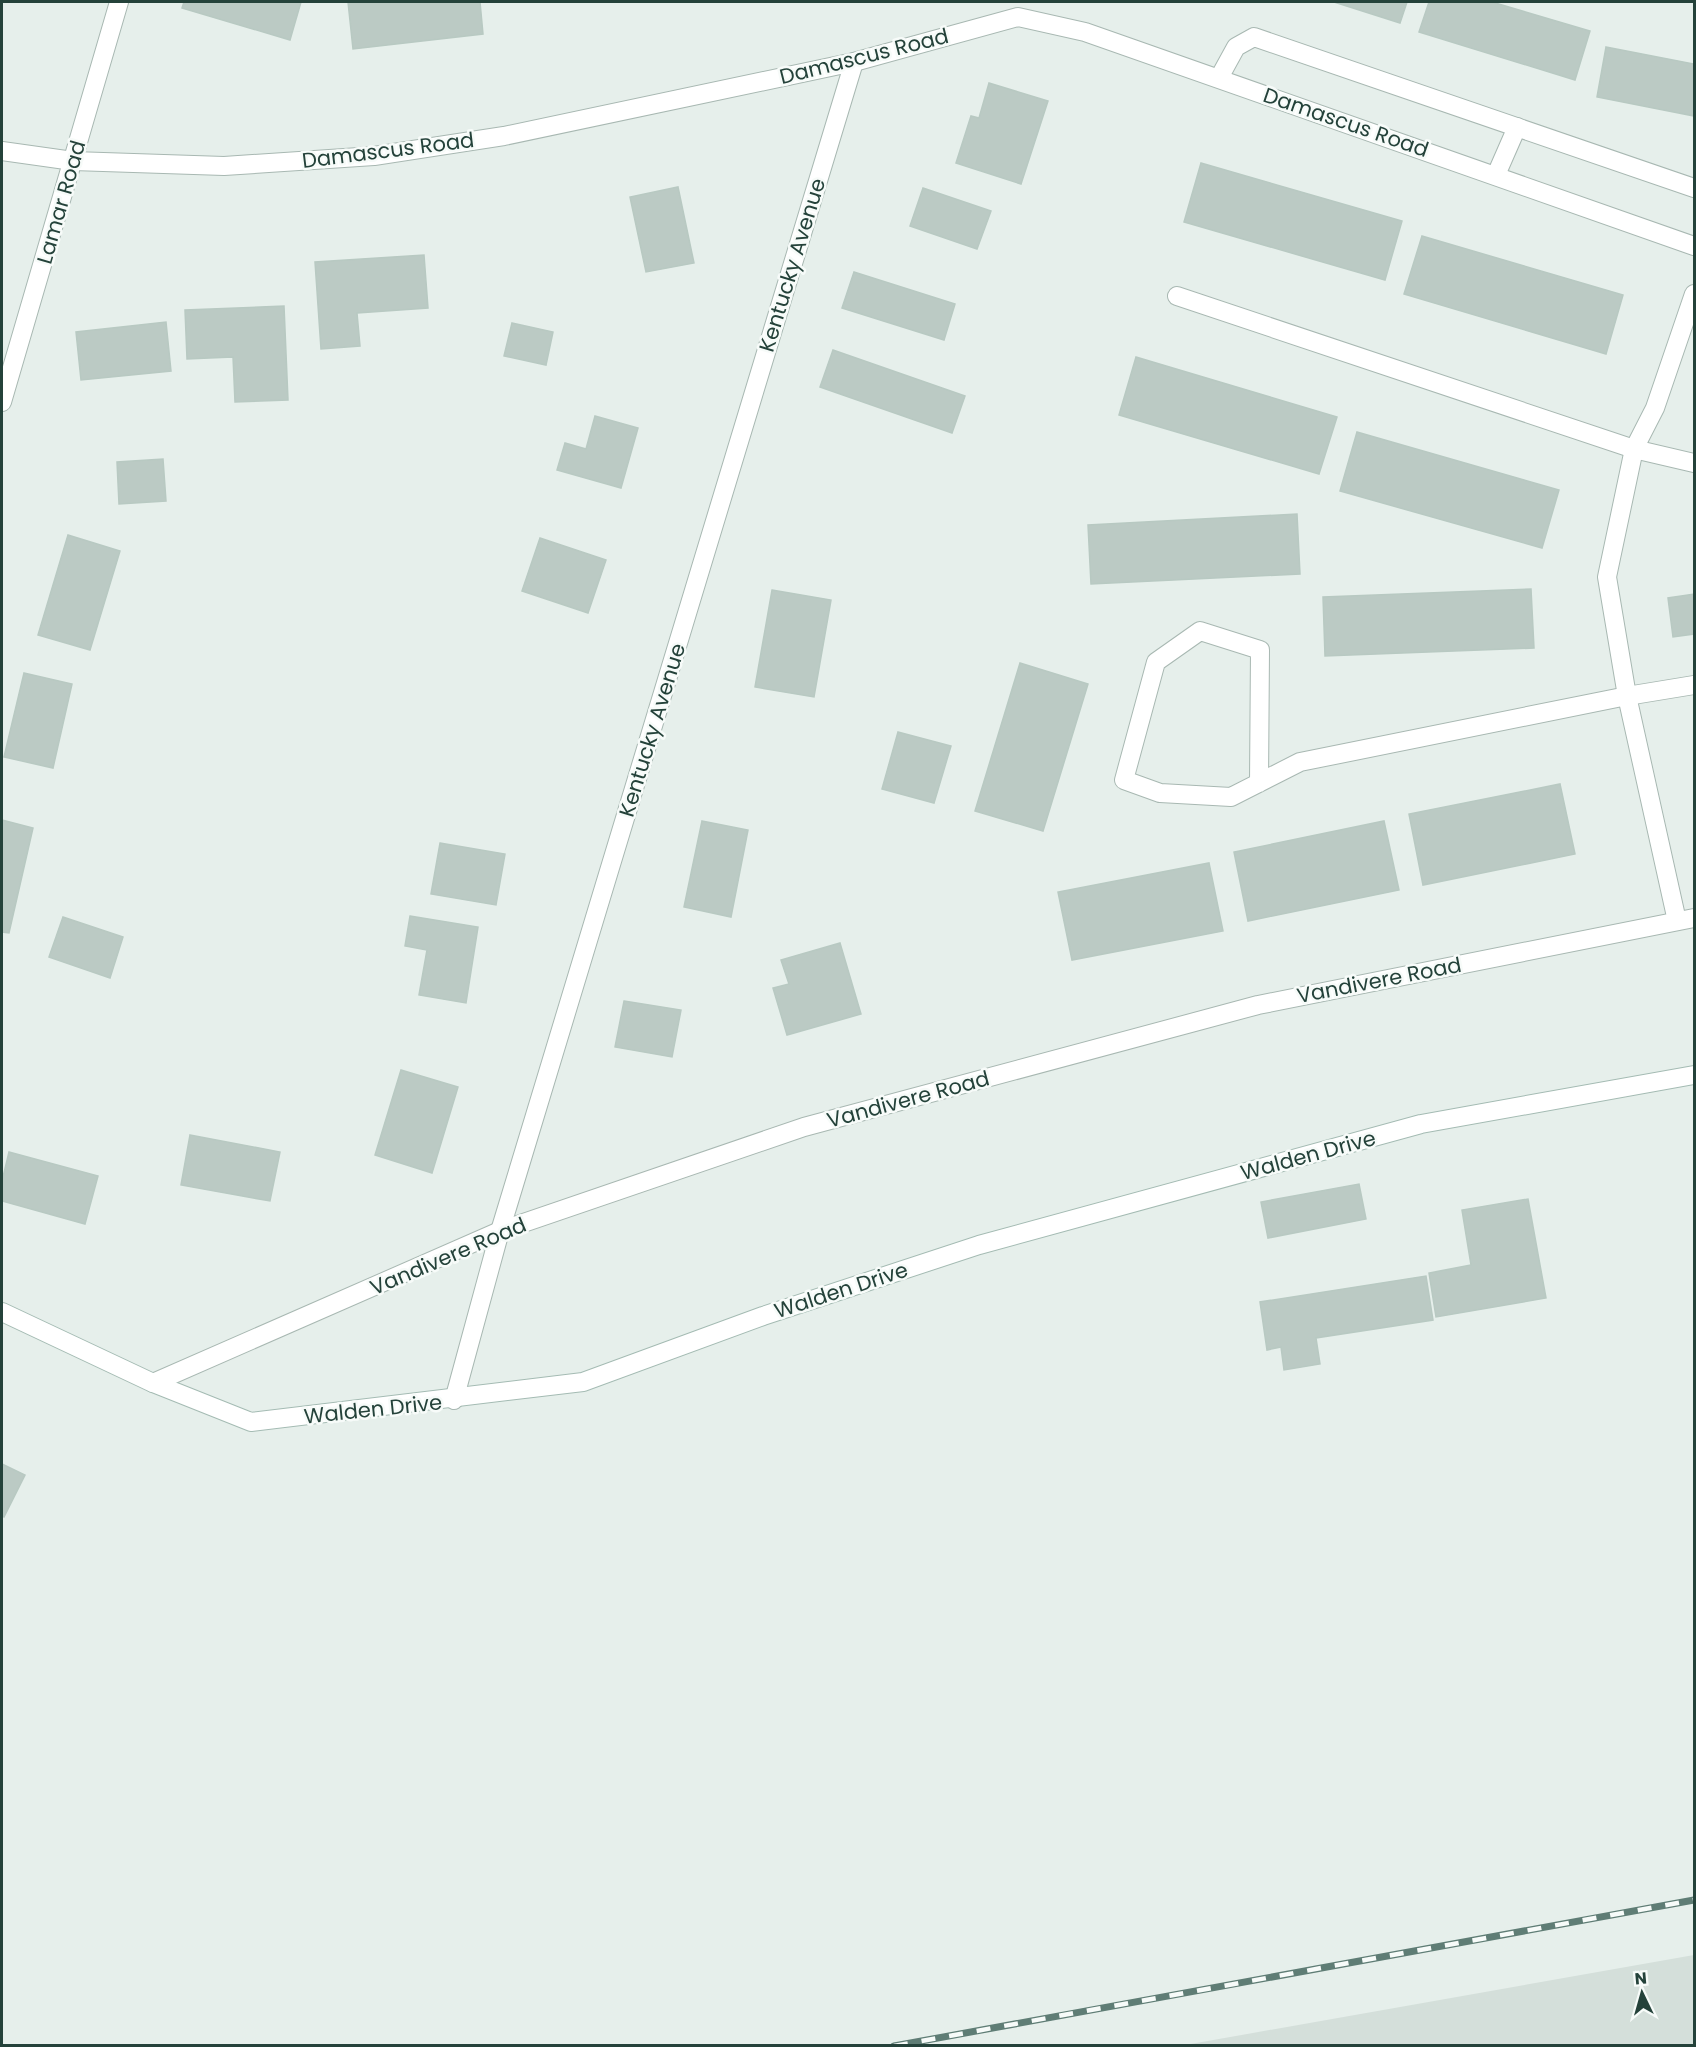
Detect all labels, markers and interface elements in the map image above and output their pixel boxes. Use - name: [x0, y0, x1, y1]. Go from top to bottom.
- street label: Damascus Road: [776, 21, 952, 91]
- street label: Damascus Road: [1259, 80, 1433, 164]
- street label: Damascus Road: [300, 125, 476, 175]
- street label: Lamar Road: [30, 137, 92, 267]
- street label: Kentucky Avenue: [752, 175, 832, 355]
- street label: Kentucky Avenue: [612, 640, 692, 820]
- street label: Vandivere Road: [1294, 950, 1464, 1010]
- street label: Vandivere Road: [824, 1063, 992, 1135]
- street label: Walden Drive: [1237, 1123, 1379, 1187]
- street label: Vandivere Road: [365, 1210, 531, 1302]
- street label: Walden Drive: [771, 1255, 911, 1325]
- street label: Walden Drive: [302, 1387, 444, 1431]
- north arrow: [1612, 1963, 1672, 2023]
- text: N: [1634, 1967, 1648, 1991]

